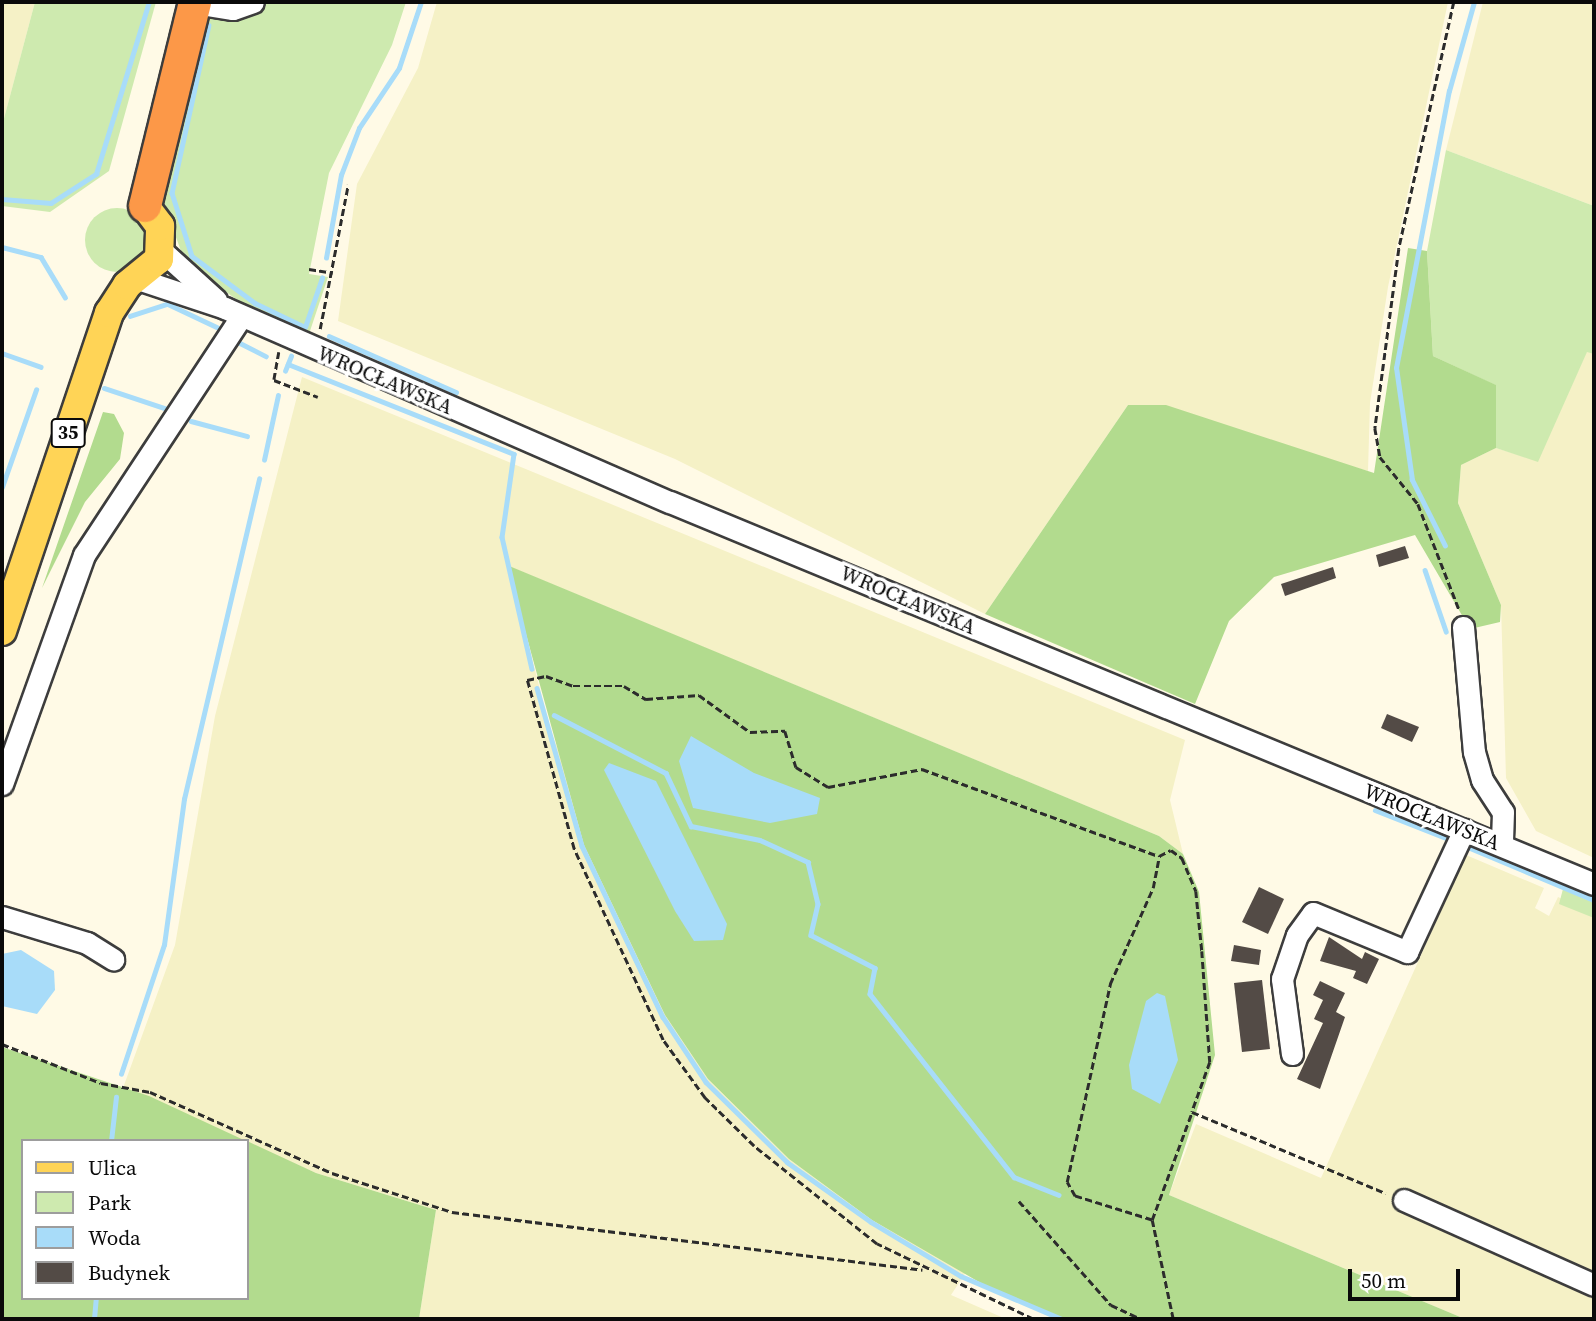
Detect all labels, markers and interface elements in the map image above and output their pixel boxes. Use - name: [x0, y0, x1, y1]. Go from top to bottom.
- street label: WROCŁAWSKA: [314, 340, 456, 420]
- road number: 35: [50, 418, 86, 448]
- street label: WROCŁAWSKA: [837, 560, 979, 640]
- street label: WROCŁAWSKA: [1360, 778, 1504, 856]
- legend: [21, 1139, 248, 1300]
- text: Ulica: [88, 1153, 137, 1182]
- text: Park: [88, 1188, 131, 1217]
- text: Woda: [88, 1223, 141, 1252]
- scale bar: [1351, 1254, 1463, 1298]
- text: Budynek: [88, 1258, 170, 1287]
- text: 50 m: [1361, 1266, 1406, 1295]

